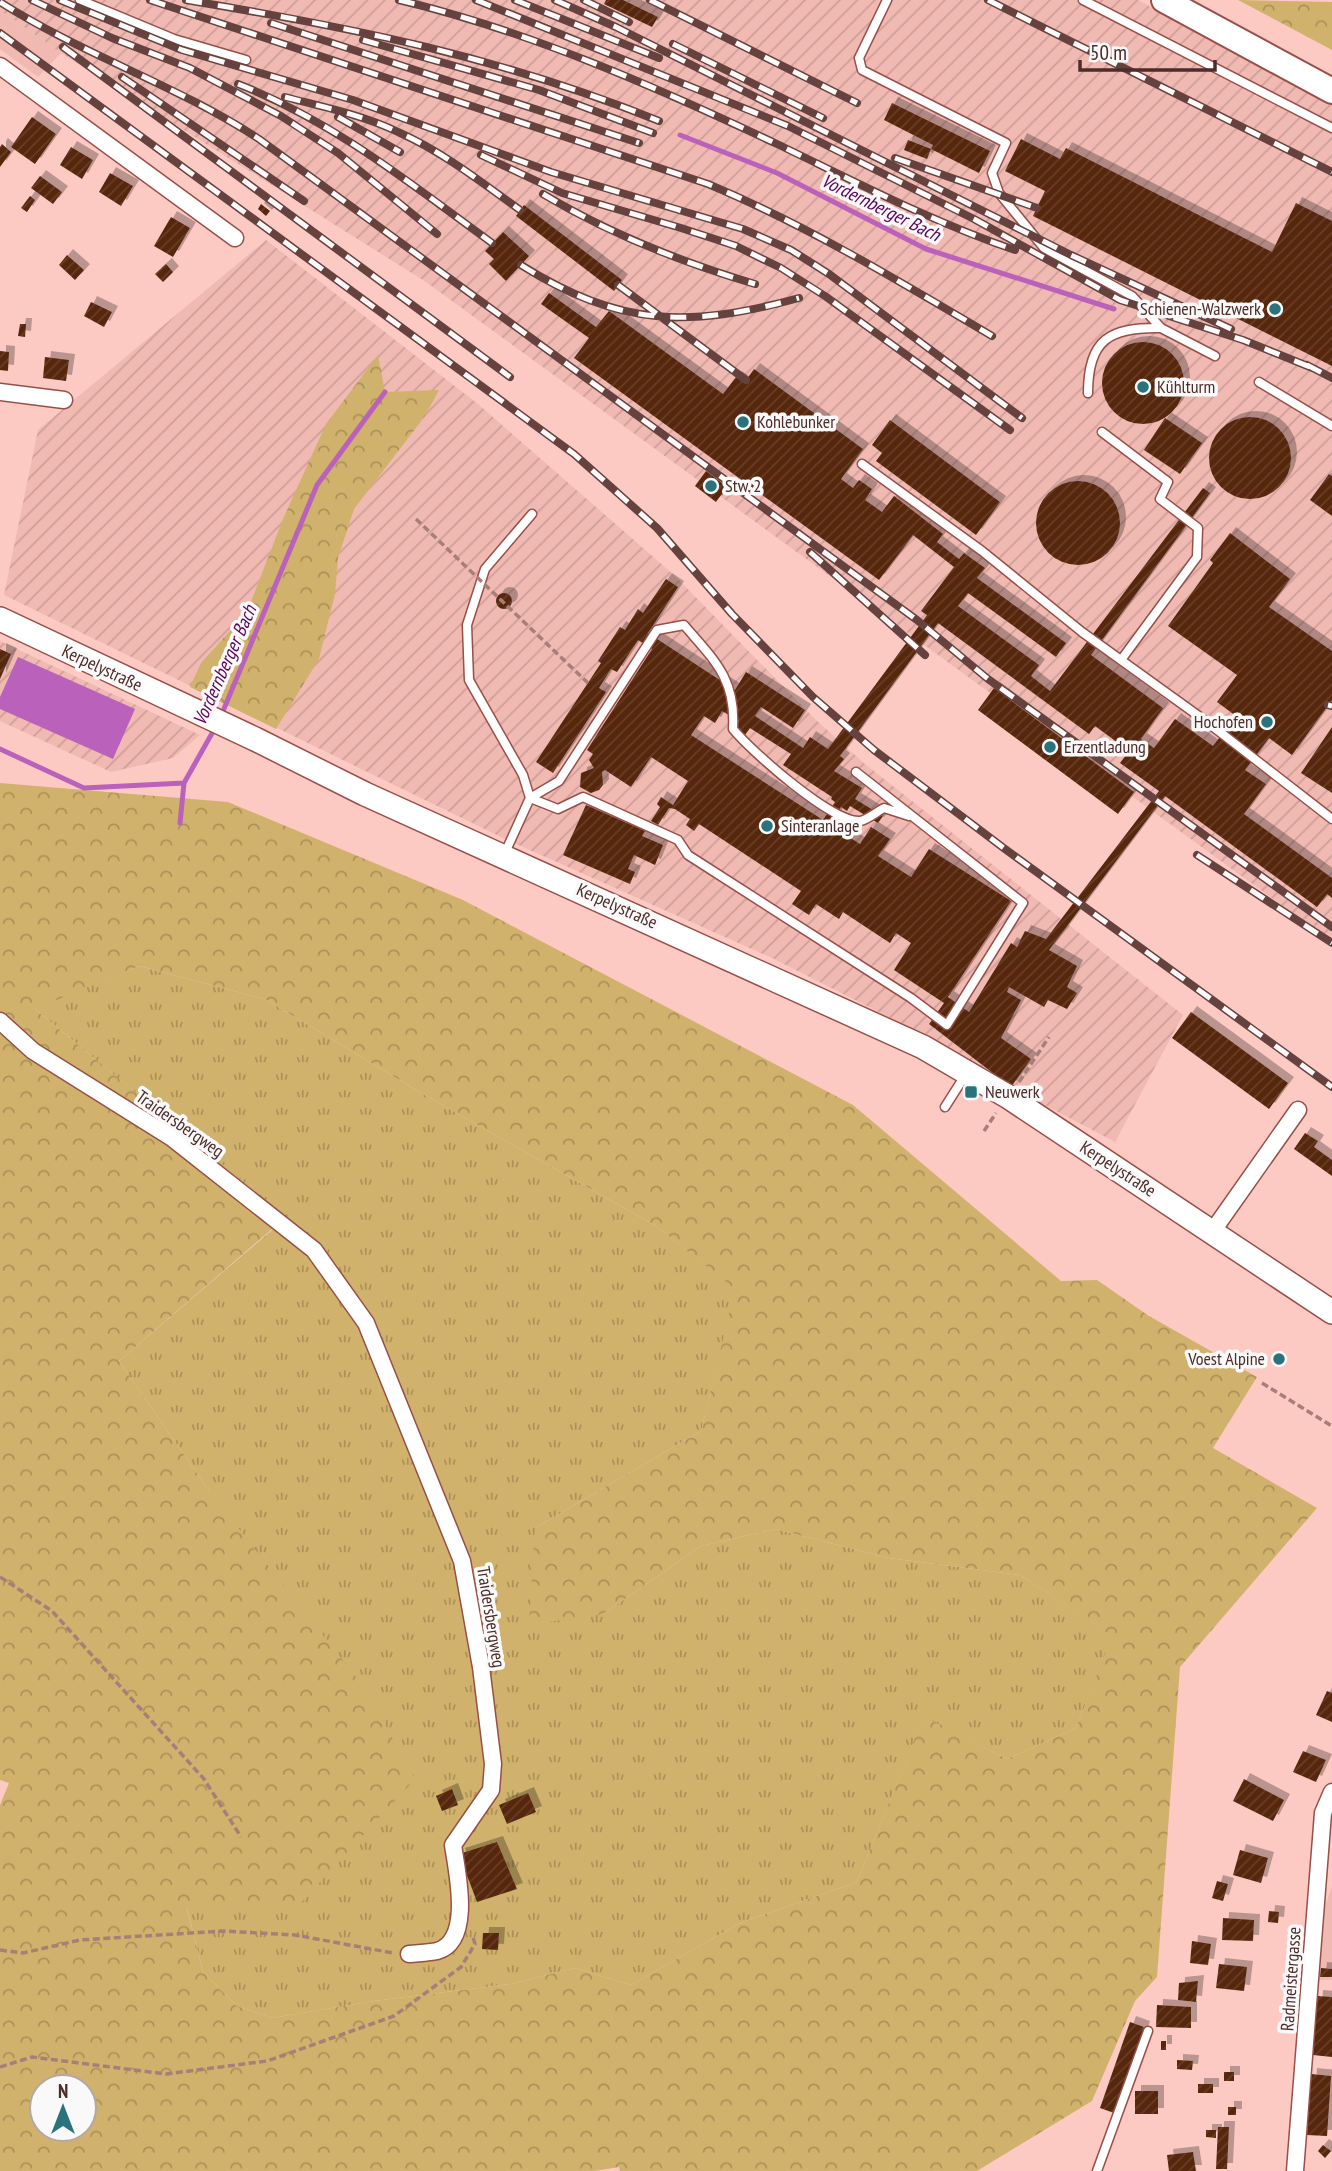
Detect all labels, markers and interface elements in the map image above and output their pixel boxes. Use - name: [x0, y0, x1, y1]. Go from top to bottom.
- scale bar: [1080, 28, 1215, 72]
- text: 50 m: [1090, 39, 1127, 66]
- water label: Vordernberger Bach: [818, 168, 946, 247]
- place label: Schienen-Walzwerk: [1140, 297, 1261, 320]
- marker: Schienen-Walzwerk: [1267, 301, 1283, 317]
- place label: Kühlturm: [1157, 375, 1215, 398]
- marker: Kühlturm: [1135, 379, 1151, 395]
- place label: Kohlebunker: [757, 410, 835, 433]
- marker: Kohlebunker: [735, 414, 751, 430]
- place label: Stw. 2: [725, 474, 761, 497]
- marker: Stw. 2: [703, 478, 719, 494]
- water label: Vordernberger Bach: [187, 600, 262, 729]
- street label: Kerpelystraße: [58, 639, 146, 696]
- place label: Hochofen: [1194, 710, 1253, 733]
- marker: Hochofen: [1259, 714, 1275, 730]
- place label: Erzentladung: [1064, 735, 1146, 758]
- marker: Erzentladung: [1042, 739, 1058, 755]
- place label: Sinteranlage: [781, 814, 859, 837]
- marker: Sinteranlage: [759, 818, 775, 834]
- street label: Kerpelystraße: [573, 878, 661, 934]
- place label: Neuwerk: [985, 1080, 1040, 1103]
- marker: Neuwerk: [963, 1084, 979, 1100]
- street label: Traidersbergweg: [132, 1085, 229, 1162]
- street label: Kerpelystraße: [1076, 1135, 1161, 1202]
- place label: Voest Alpine: [1187, 1347, 1265, 1370]
- marker: Voest Alpine: [1271, 1351, 1287, 1367]
- street label: Traidersbergweg: [472, 1565, 511, 1669]
- street label: Radmeistergasse: [1275, 1926, 1306, 2032]
- north arrow: [28, 2073, 98, 2143]
- text: N: [58, 2079, 68, 2103]

